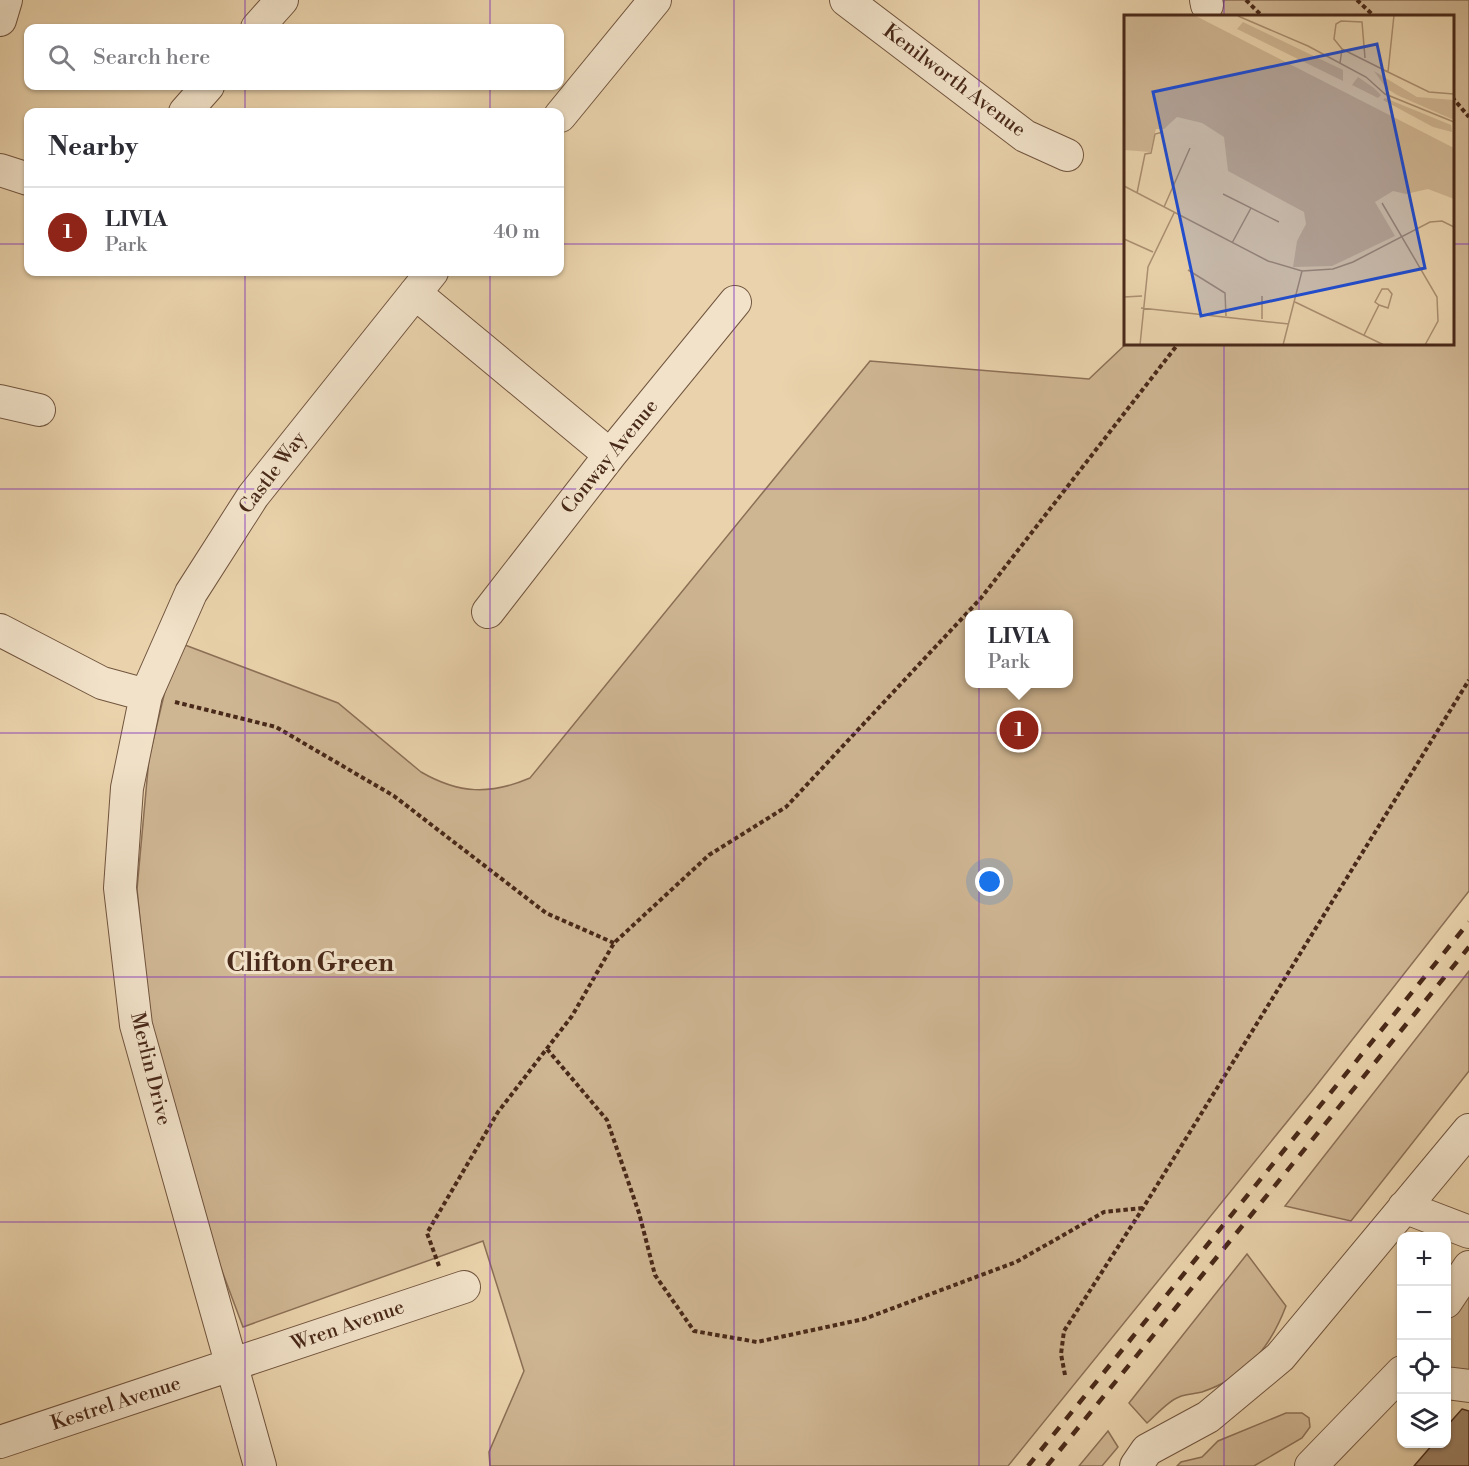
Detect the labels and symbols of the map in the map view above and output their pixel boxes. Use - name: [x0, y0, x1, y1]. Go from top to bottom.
- inset map: [1124, 15, 1454, 345]
- street label: Kenilworth Avenue: [878, 19, 1030, 143]
- street label: Conway Avenue: [556, 395, 664, 519]
- street label: Castle Way: [234, 427, 312, 519]
- pin: 1: [1000, 708, 1038, 752]
- your location: [975, 867, 1004, 896]
- district label: Clifton Green: [226, 947, 394, 979]
- street label: Merlin Drive: [124, 1010, 176, 1128]
- street label: Wren Avenue: [287, 1295, 408, 1357]
- street label: Kestrel Avenue: [48, 1371, 184, 1437]

